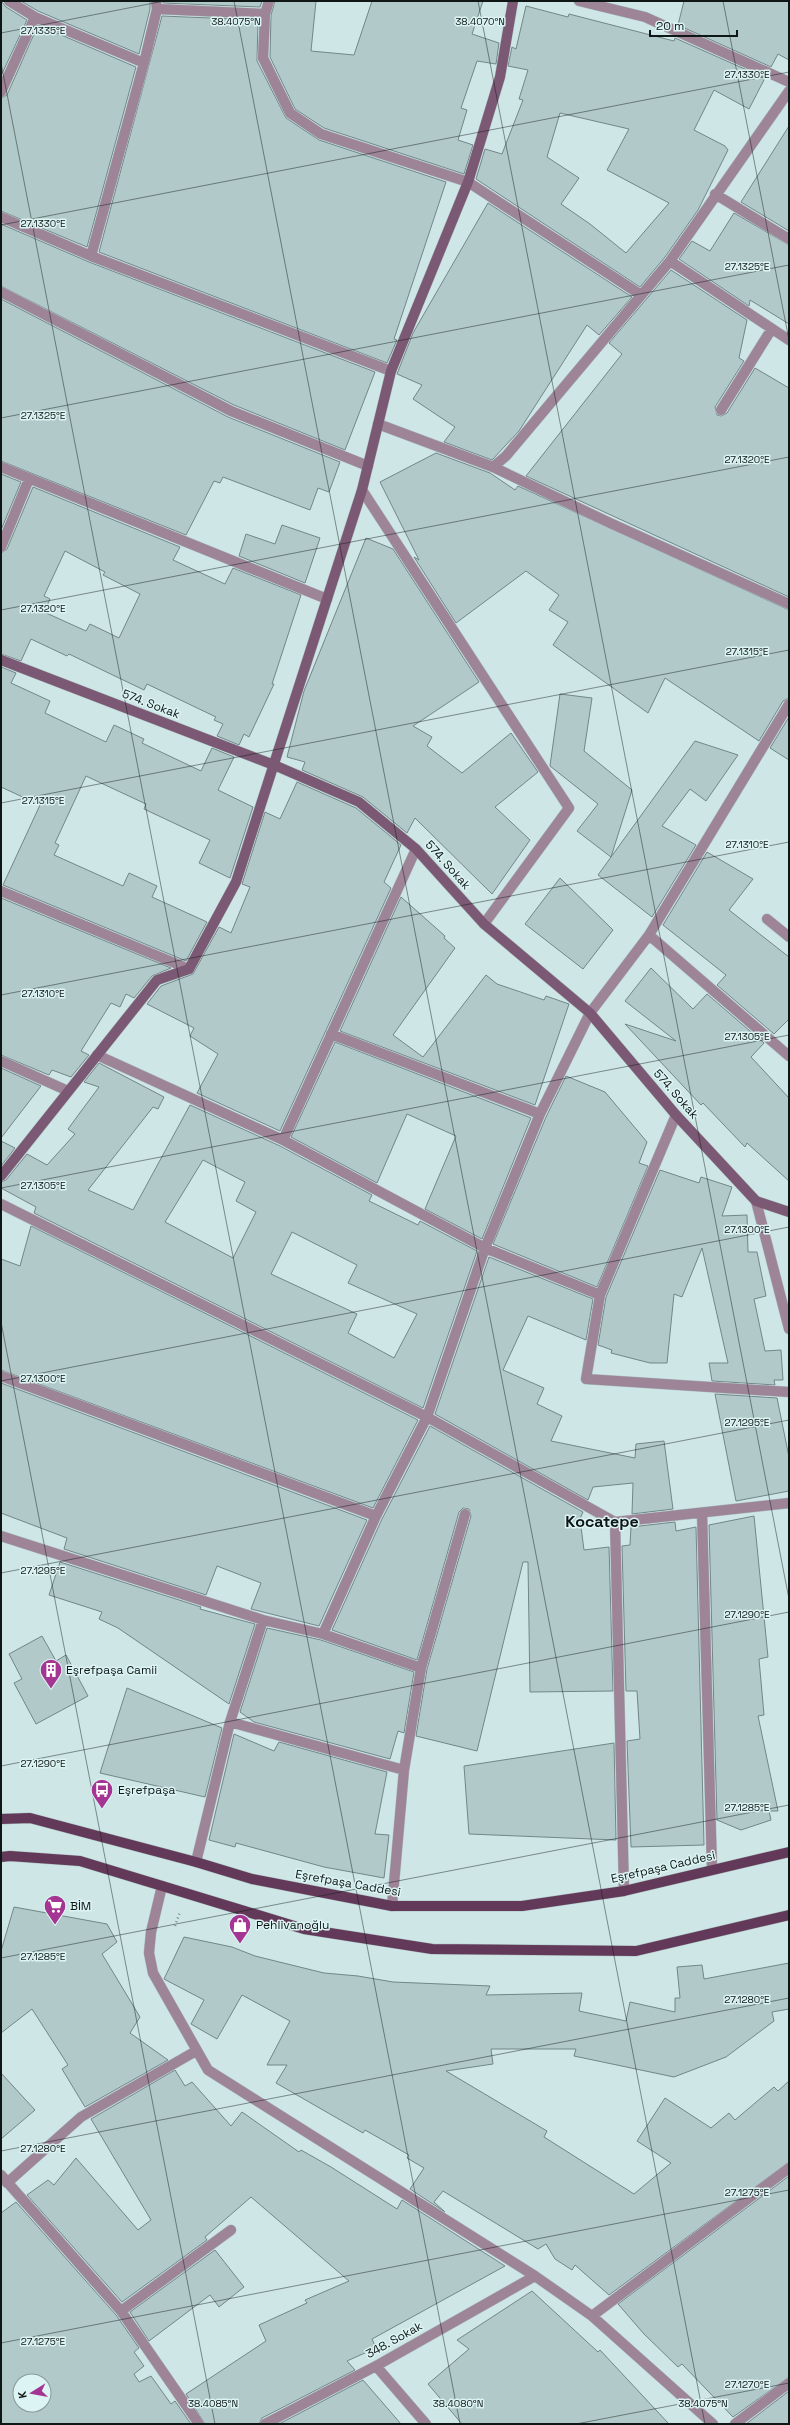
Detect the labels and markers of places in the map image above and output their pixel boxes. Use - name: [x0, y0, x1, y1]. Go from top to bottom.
- building icon: Eşrefpaşa Camii: [38, 1657, 64, 1690]
- place label: Eşrefpaşa Camii: [66, 1662, 157, 1678]
- bus stop icon: Eşrefpaşa: [89, 1777, 115, 1810]
- place label: Eşrefpaşa: [118, 1782, 175, 1798]
- supermarket icon: BİM: [42, 1893, 68, 1926]
- place label: BİM: [70, 1898, 91, 1914]
- shop icon: Pehlivanoğlu: [227, 1912, 253, 1945]
- place label: Pehlivanoğlu: [256, 1917, 329, 1933]

